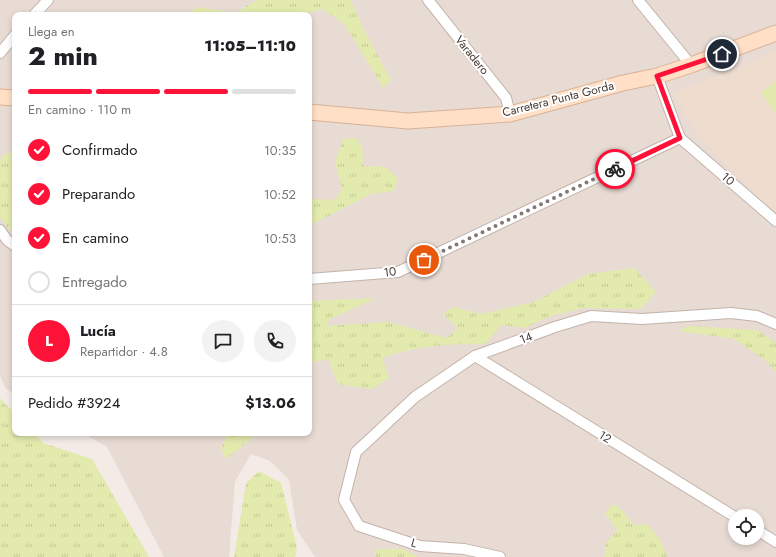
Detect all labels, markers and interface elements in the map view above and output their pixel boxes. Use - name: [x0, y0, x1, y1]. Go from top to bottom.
- text: Llega en: [28, 22, 75, 41]
- street label: Varadero: [451, 32, 494, 79]
- text: 11:05–11:10: [204, 35, 296, 57]
- text: 2 min: [28, 37, 98, 75]
- pin: [705, 37, 739, 71]
- icon: home: [711, 43, 733, 65]
- street label: Carretera Punta Gorda: [500, 76, 616, 122]
- text: En camino · 110 m: [28, 100, 131, 119]
- icon: check: [28, 139, 50, 161]
- text: Confirmado: [62, 139, 137, 161]
- text: 10:35: [264, 141, 296, 160]
- courier: [595, 149, 635, 189]
- icon: bike: [604, 158, 626, 180]
- street label: 10: [717, 168, 739, 190]
- icon: check: [28, 183, 50, 205]
- text: Preparando: [62, 183, 135, 205]
- text: 10:52: [264, 185, 296, 204]
- icon: check: [28, 227, 50, 249]
- text: En camino: [62, 227, 129, 249]
- text: 10:53: [264, 229, 296, 248]
- pin: [407, 243, 441, 277]
- icon: bag: [413, 249, 435, 271]
- street label: 10: [383, 262, 397, 282]
- text: Entregado: [62, 271, 127, 293]
- text: Lucía: [80, 320, 116, 342]
- button: chat: [202, 320, 244, 362]
- button: phone: [254, 320, 296, 362]
- street label: 14: [517, 327, 535, 349]
- text: L: [45, 330, 53, 352]
- text: Repartidor · 4.8: [80, 342, 168, 361]
- text: Pedido #3924: [28, 392, 120, 414]
- text: $13.06: [245, 392, 296, 414]
- street label: 12: [595, 426, 615, 448]
- map controls: [728, 509, 764, 545]
- button: locate: [728, 509, 764, 545]
- street label: L: [409, 534, 420, 553]

